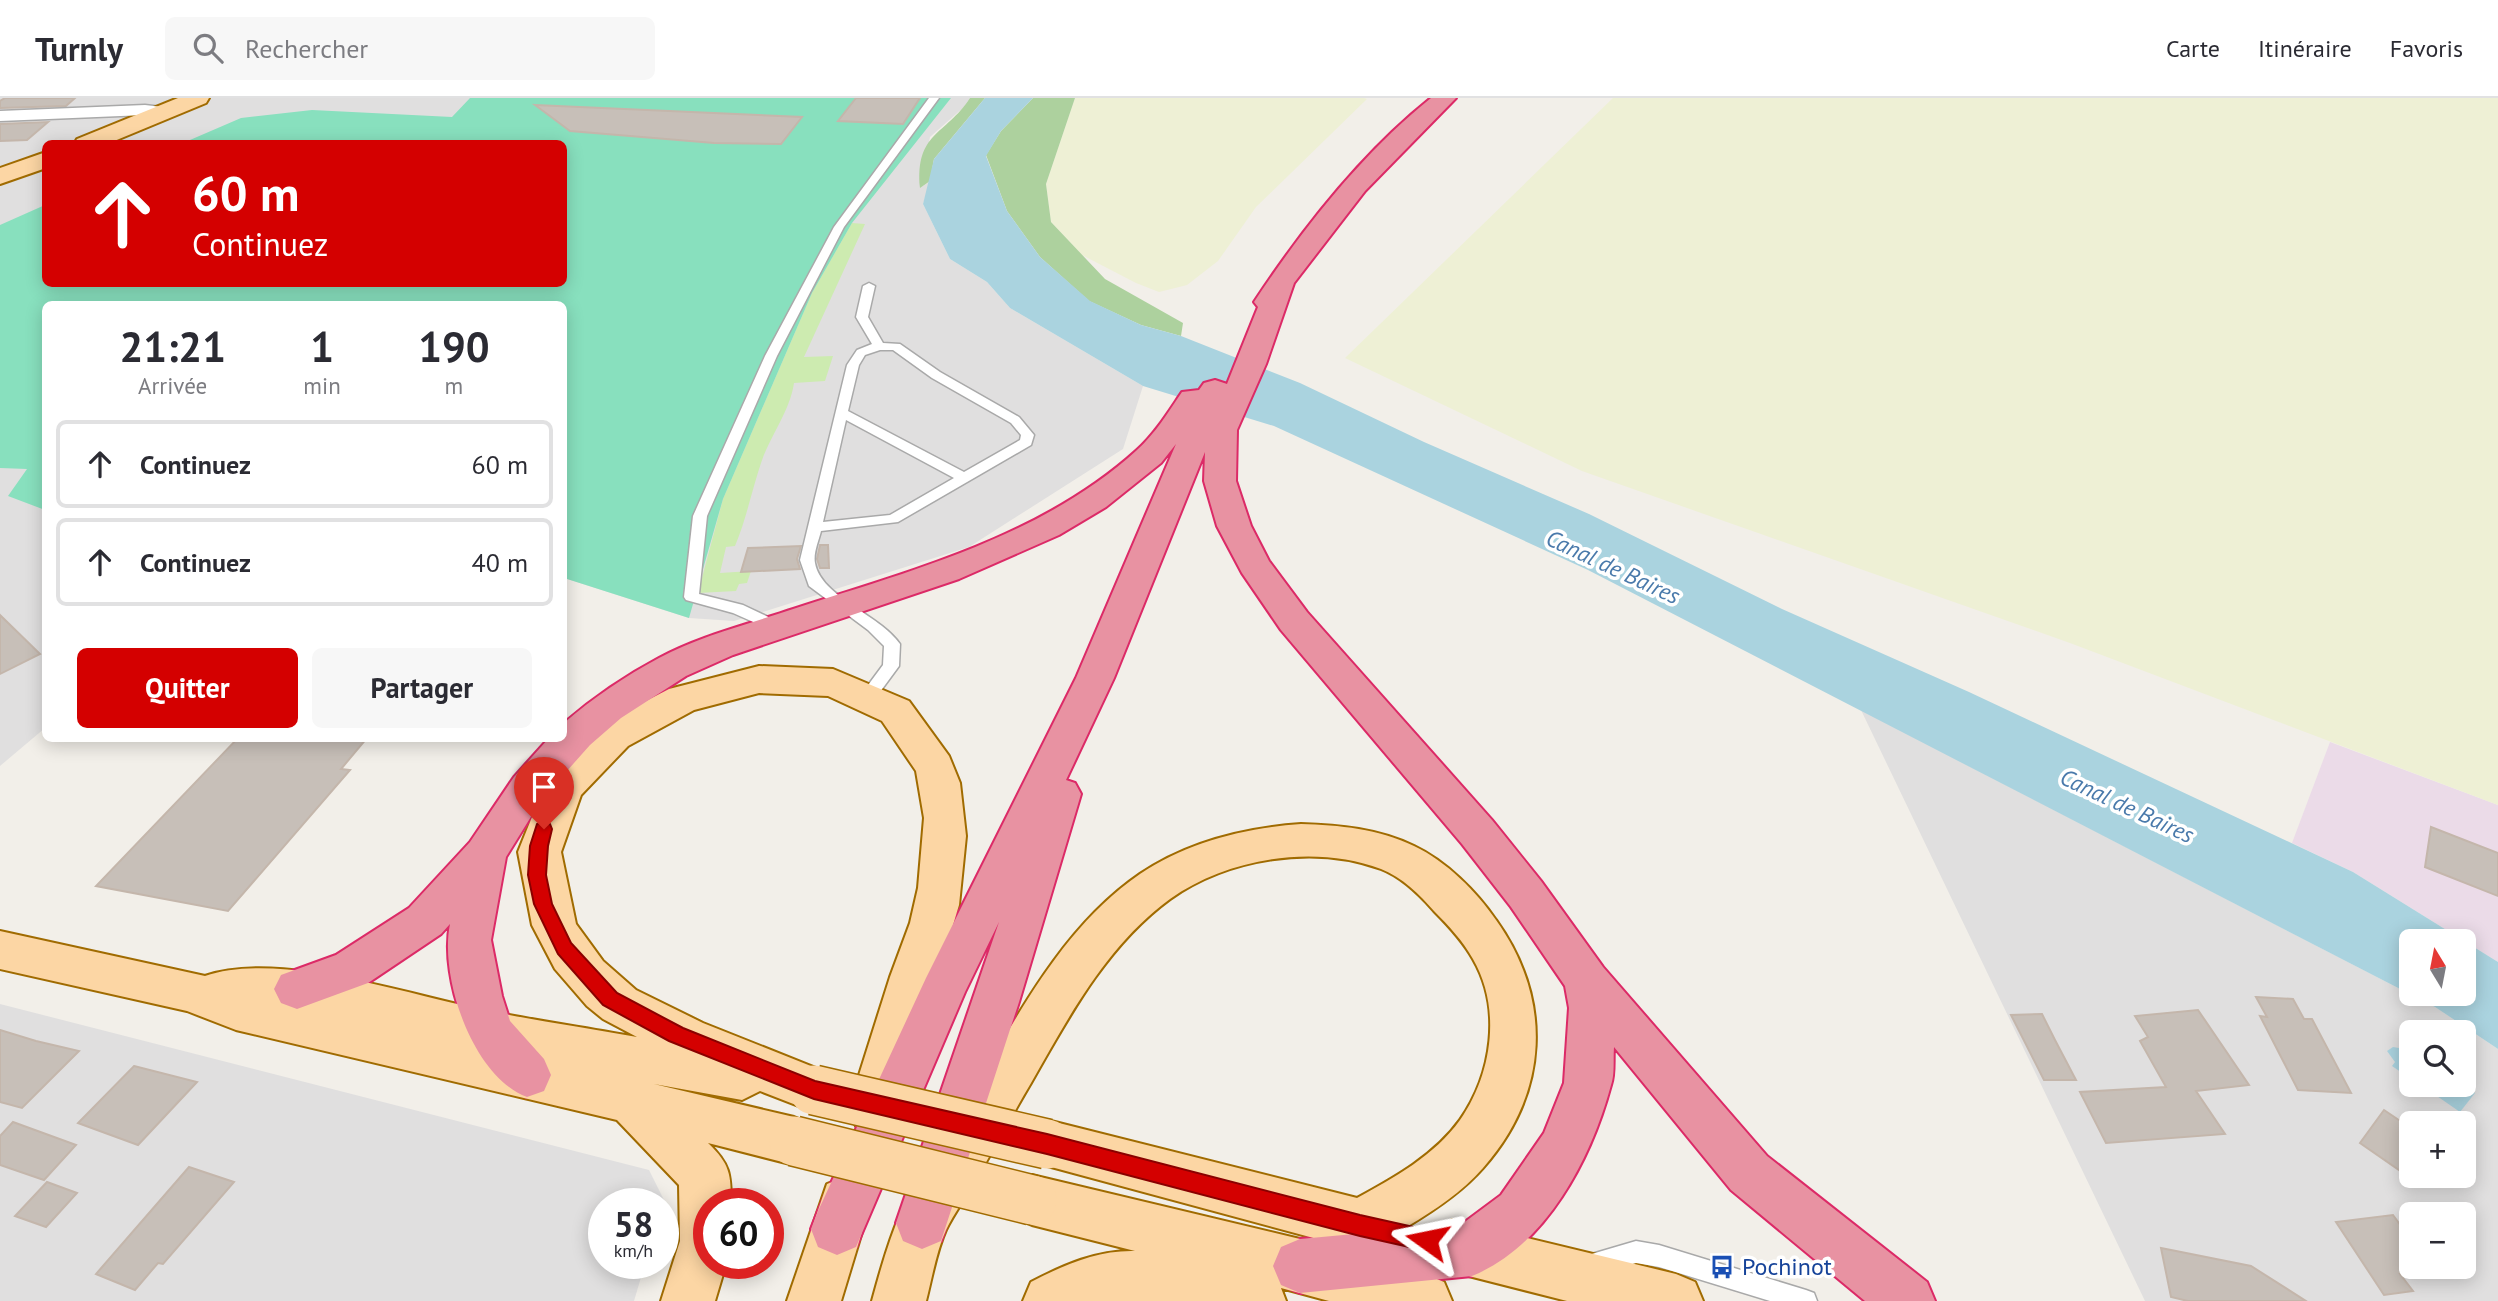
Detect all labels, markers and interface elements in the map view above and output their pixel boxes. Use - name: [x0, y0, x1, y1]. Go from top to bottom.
- search box: [165, 17, 655, 80]
- text: Turnly: [35, 27, 123, 70]
- icon: search: [189, 29, 227, 67]
- text: Rechercher: [245, 32, 368, 65]
- text: Carte: [2166, 33, 2220, 64]
- text: Itinéraire: [2258, 33, 2352, 64]
- text: Favoris: [2390, 33, 2463, 64]
- text: 60 m: [192, 161, 299, 225]
- icon: ahead: [77, 168, 168, 259]
- text: Continuez: [192, 223, 328, 265]
- text: 21:21: [119, 319, 226, 374]
- text: 1: [310, 319, 334, 374]
- text: 190: [418, 319, 490, 374]
- text: Arrivée: [138, 371, 207, 400]
- text: min: [303, 371, 341, 400]
- text: m: [445, 371, 463, 400]
- icon: ahead: [81, 445, 119, 483]
- text: Continuez: [140, 448, 251, 481]
- text: 60 m: [472, 448, 528, 481]
- water label: Canal de Baires: [1542, 523, 1685, 611]
- icon: ahead: [81, 543, 119, 581]
- text: Continuez: [140, 546, 251, 579]
- text: 40 m: [472, 546, 528, 579]
- button: Quitter: [77, 648, 298, 728]
- button: Partager: [312, 648, 532, 728]
- pin: [514, 757, 574, 829]
- water label: Canal de Baires: [2056, 762, 2199, 850]
- icon: arrive: [525, 768, 563, 806]
- north arrow: [2399, 929, 2476, 1006]
- map controls: [2399, 929, 2476, 1279]
- button: search: [2399, 1020, 2476, 1097]
- button: +: [2399, 1111, 2476, 1188]
- speed limit sign: 60: [693, 1188, 784, 1279]
- text: 58: [614, 1201, 653, 1247]
- button: −: [2399, 1202, 2476, 1279]
- position arrow: [1390, 1203, 1464, 1277]
- text: km/h: [614, 1239, 653, 1262]
- place label: Pochinot: [1742, 1251, 1832, 1282]
- bus stop icon: Pochinot: [1708, 1253, 1736, 1281]

